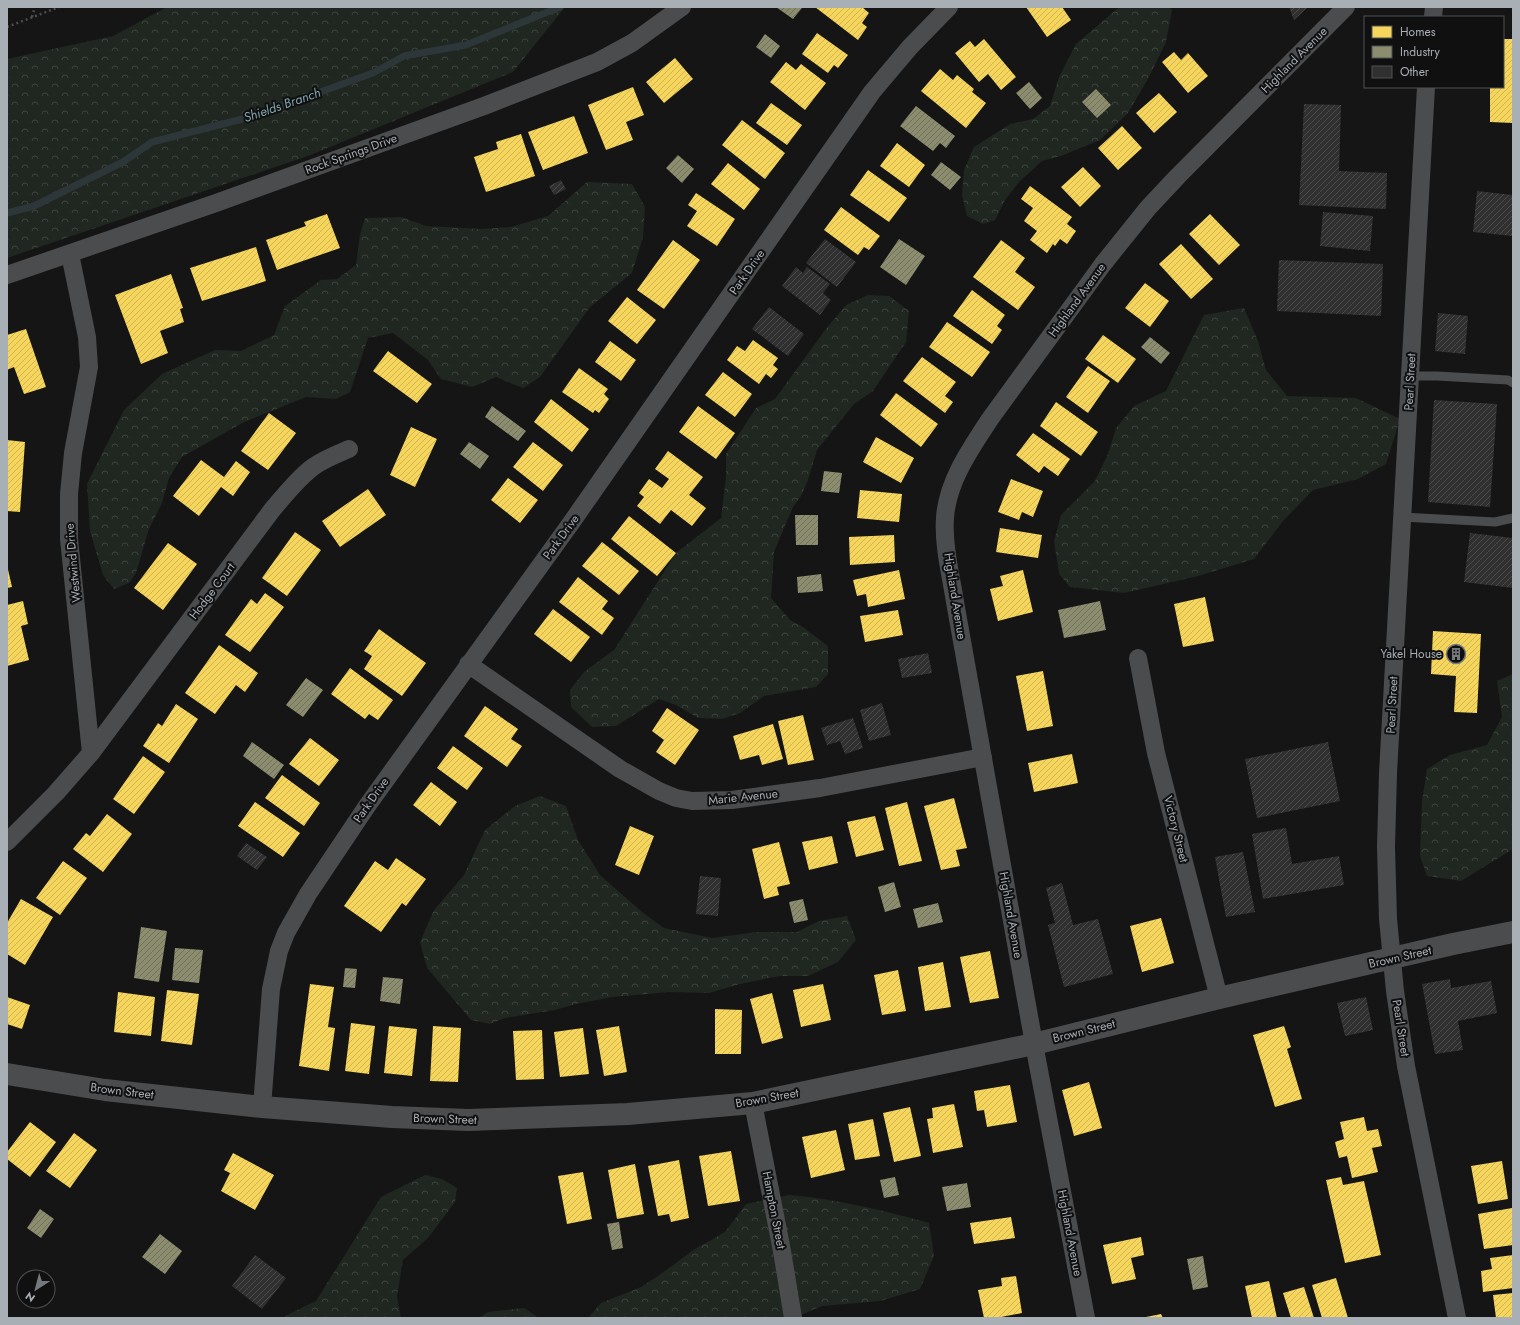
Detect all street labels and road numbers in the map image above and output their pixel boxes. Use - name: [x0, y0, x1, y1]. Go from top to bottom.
- street label: Highland Avenue: [1257, 23, 1331, 97]
- street label: Rock Springs Drive: [302, 129, 400, 179]
- street label: Park Drive: [725, 246, 769, 298]
- street label: Highland Avenue: [1044, 259, 1110, 341]
- street label: Pearl Street: [1400, 353, 1420, 411]
- street label: Park Drive: [539, 511, 583, 563]
- street label: Westwind Drive: [61, 523, 85, 603]
- street label: Highland Avenue: [939, 551, 971, 641]
- street label: Hodge Court: [185, 559, 239, 623]
- street label: Pearl Street: [1382, 676, 1402, 734]
- street label: Park Drive: [349, 774, 393, 826]
- street label: Marie Avenue: [707, 784, 779, 810]
- street label: Victory Street: [1159, 794, 1193, 864]
- street label: Highland Avenue: [995, 870, 1027, 960]
- street label: Brown Street: [1367, 941, 1433, 973]
- street label: Pearl Street: [1388, 998, 1414, 1058]
- street label: Brown Street: [1051, 1015, 1117, 1047]
- street label: Brown Street: [89, 1078, 155, 1104]
- street label: Brown Street: [734, 1084, 800, 1112]
- street label: Brown Street: [413, 1109, 477, 1129]
- street label: Hampton Street: [758, 1170, 790, 1250]
- street label: Highland Avenue: [1053, 1188, 1087, 1278]

